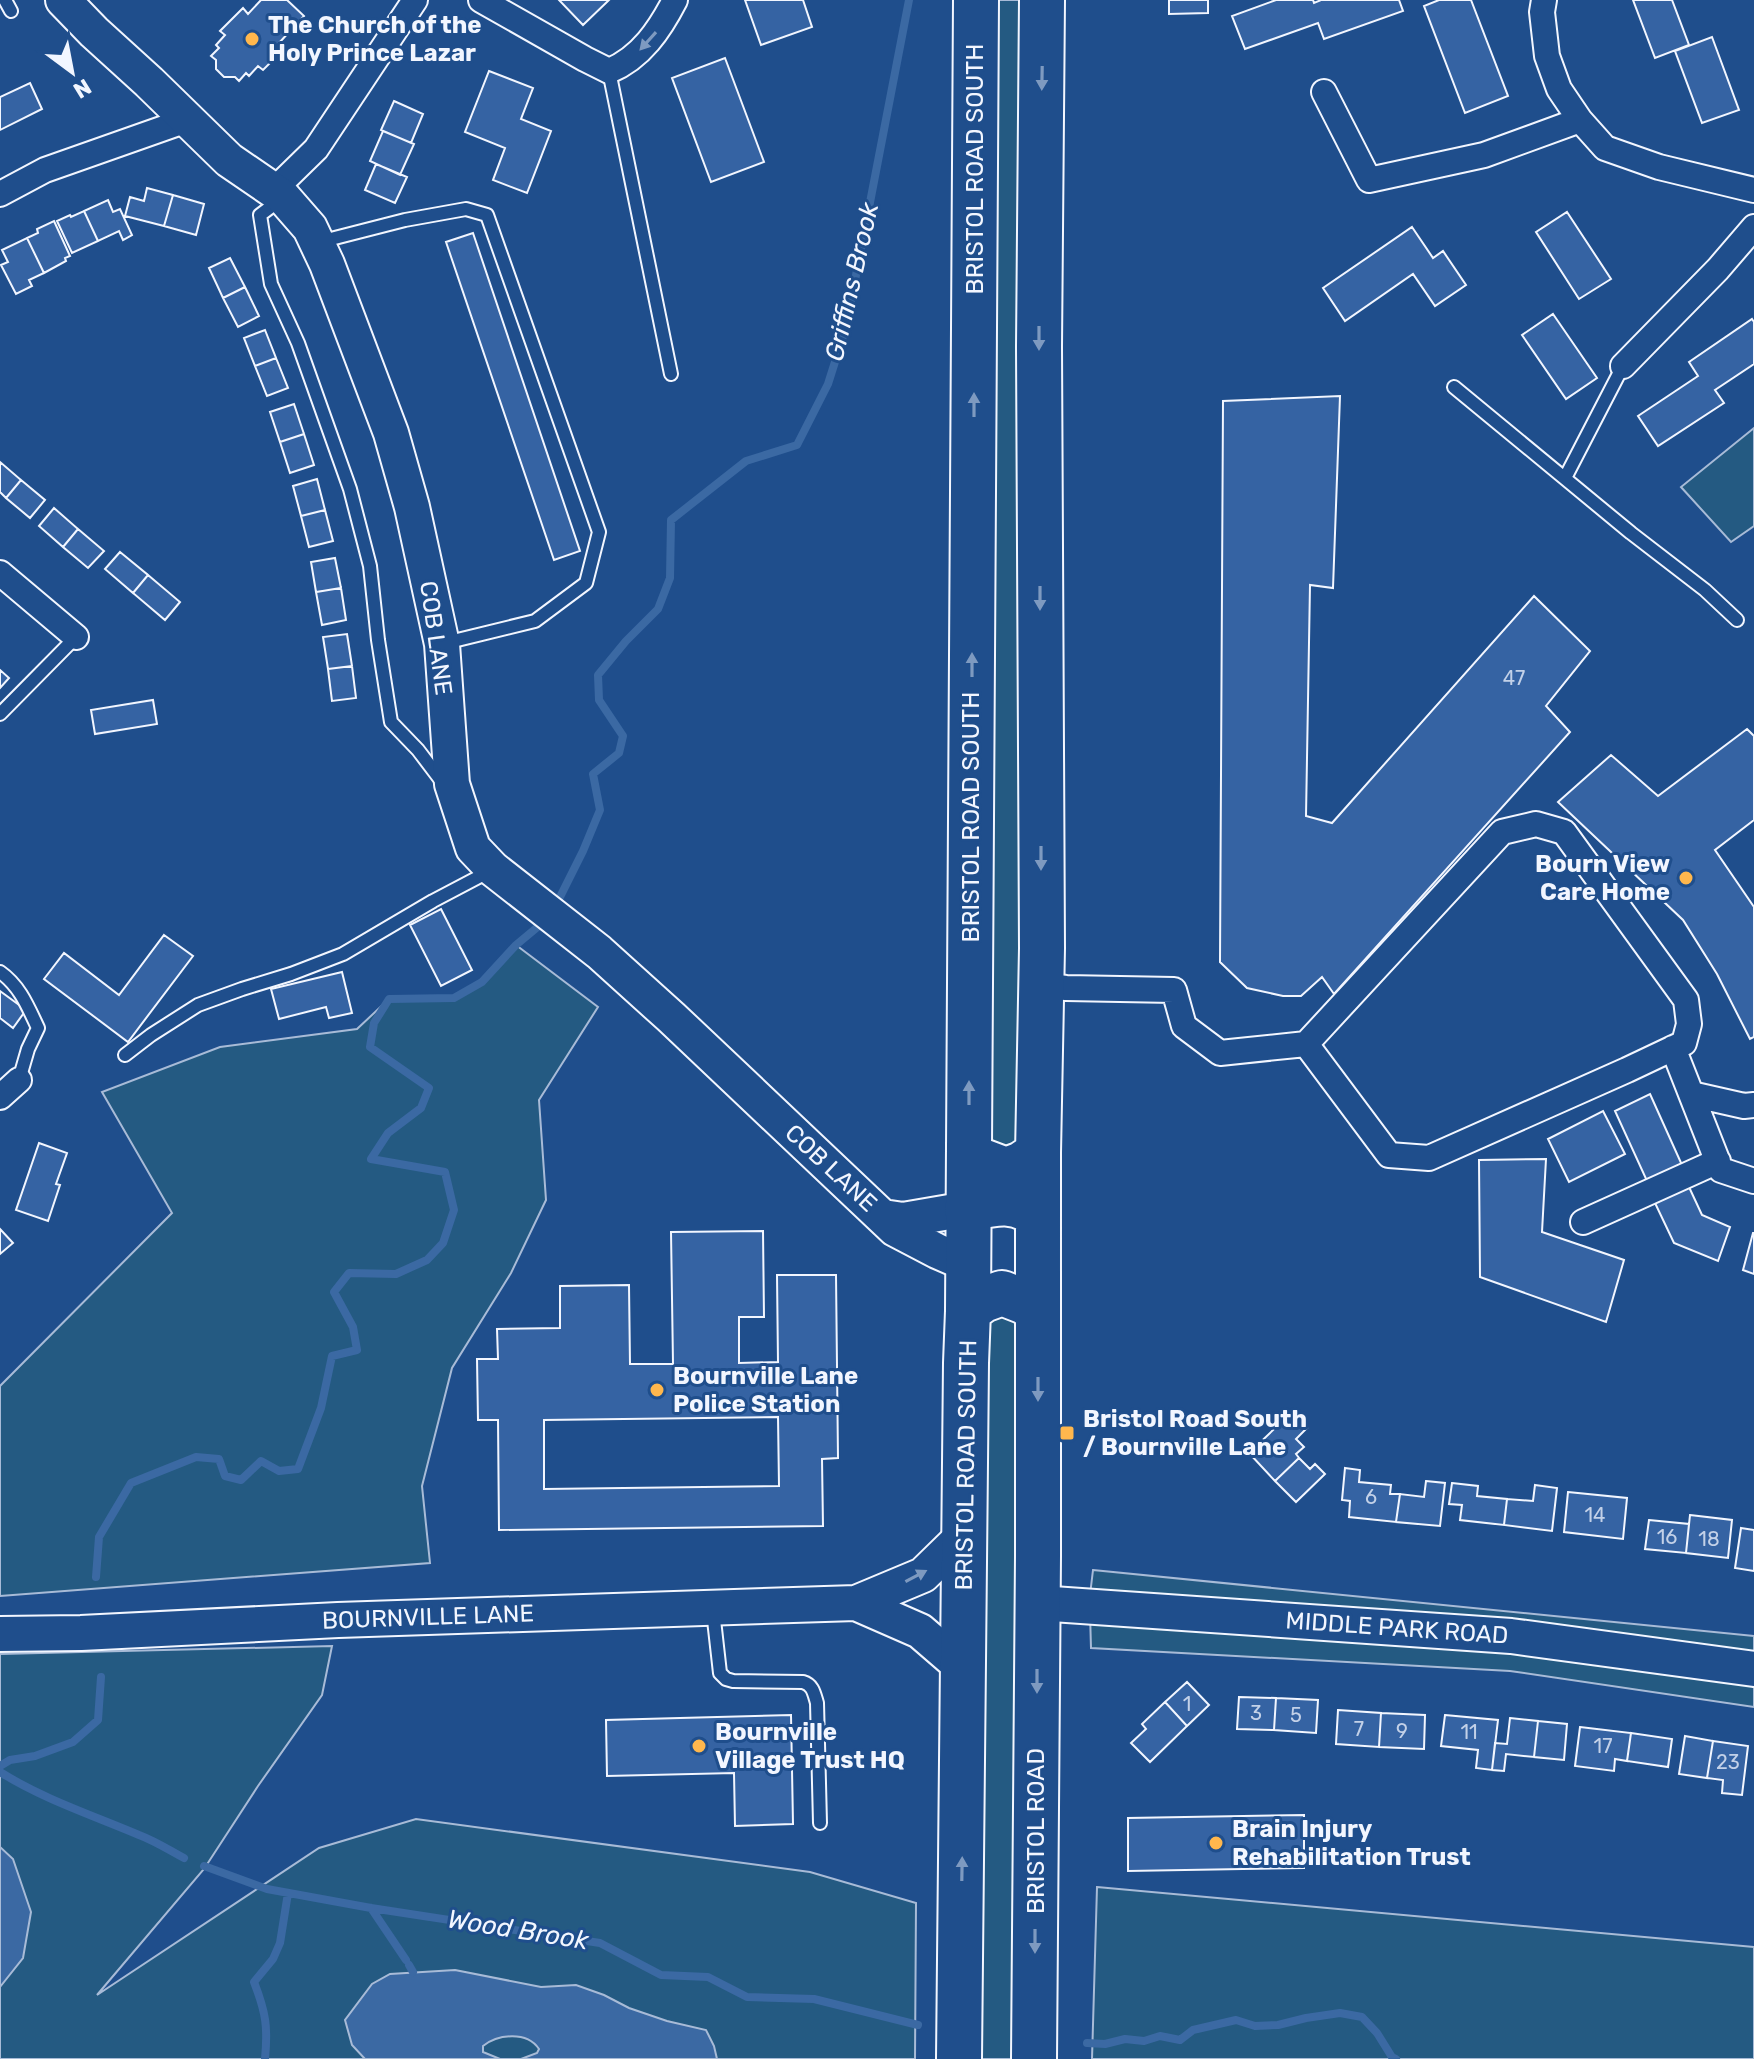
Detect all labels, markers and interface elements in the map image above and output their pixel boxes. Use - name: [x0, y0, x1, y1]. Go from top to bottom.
- place label: The Church of the Holy Prince Lazar: [268, 11, 482, 67]
- marker: The Church of the Holy Prince Lazar: [243, 30, 261, 48]
- one-way arrow: [640, 31, 657, 51]
- north arrow: [32, 32, 112, 112]
- street label: BRISTOL ROAD SOUTH: [961, 44, 989, 294]
- one-way arrow: [1036, 66, 1048, 91]
- text: N: [68, 73, 96, 104]
- water label: Griffins Brook: [819, 199, 885, 364]
- one-way arrow: [1033, 326, 1045, 351]
- one-way arrow: [968, 392, 980, 417]
- street label: COB LANE: [414, 579, 458, 697]
- one-way arrow: [1034, 586, 1046, 611]
- one-way arrow: [966, 652, 978, 677]
- house number: 47: [1503, 666, 1525, 690]
- street label: BRISTOL ROAD SOUTH: [957, 692, 985, 942]
- one-way arrow: [1035, 846, 1047, 871]
- place label: Bourn View Care Home: [1535, 850, 1670, 906]
- marker: Bourn View Care Home: [1677, 869, 1695, 887]
- one-way arrow: [963, 1080, 975, 1105]
- street label: COB LANE: [779, 1119, 883, 1217]
- street label: BRISTOL ROAD SOUTH: [950, 1339, 982, 1591]
- place label: Bournville Lane Police Station: [673, 1362, 858, 1418]
- one-way arrow: [1032, 1377, 1044, 1402]
- marker: Bournville Lane Police Station: [648, 1381, 666, 1399]
- place label: Bristol Road South / Bournville Lane: [1083, 1405, 1307, 1461]
- marker: Bristol Road South / Bournville Lane: [1058, 1424, 1076, 1442]
- house number: 6: [1365, 1485, 1377, 1509]
- house number: 14: [1585, 1503, 1605, 1527]
- house number: 16: [1657, 1525, 1677, 1549]
- house number: 18: [1698, 1527, 1720, 1551]
- one-way arrow: [905, 1570, 927, 1584]
- street label: BOURNVILLE LANE: [322, 1599, 534, 1635]
- street label: MIDDLE PARK ROAD: [1285, 1606, 1509, 1650]
- one-way arrow: [1031, 1669, 1043, 1694]
- house number: 1: [1183, 1692, 1191, 1716]
- house number: 3: [1250, 1701, 1262, 1725]
- house number: 5: [1290, 1703, 1302, 1727]
- house number: 7: [1354, 1717, 1364, 1741]
- place label: Bournville Village Trust HQ: [715, 1718, 905, 1774]
- house number: 9: [1396, 1719, 1408, 1743]
- house number: 11: [1460, 1720, 1478, 1744]
- house number: 17: [1594, 1734, 1612, 1758]
- marker: Bournville Village Trust HQ: [690, 1737, 708, 1755]
- street label: BRISTOL ROAD: [1022, 1748, 1050, 1914]
- house number: 23: [1716, 1750, 1740, 1774]
- place label: Brain Injury Rehabilitation Trust: [1232, 1815, 1471, 1871]
- marker: Brain Injury Rehabilitation Trust: [1207, 1834, 1225, 1852]
- one-way arrow: [955, 1856, 968, 1881]
- water label: Wood Brook: [445, 1904, 591, 1957]
- one-way arrow: [1029, 1929, 1041, 1954]

